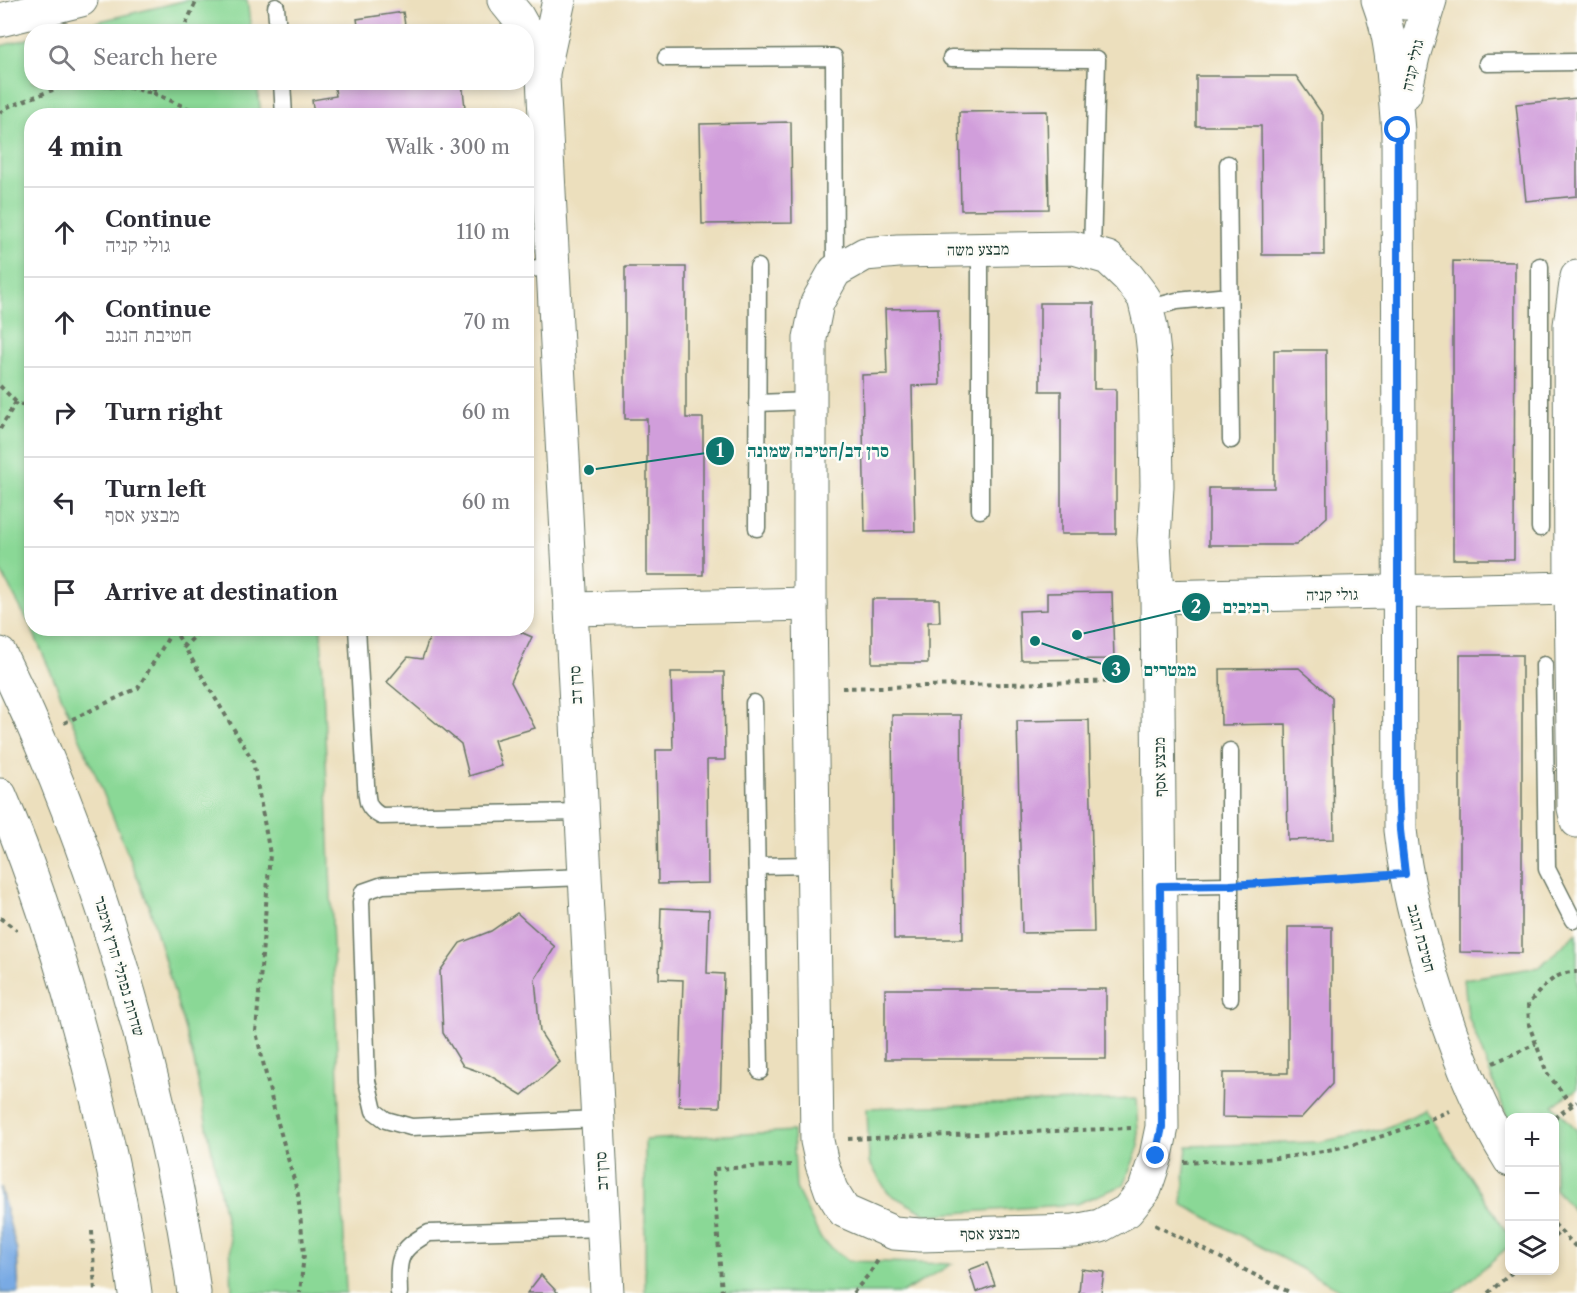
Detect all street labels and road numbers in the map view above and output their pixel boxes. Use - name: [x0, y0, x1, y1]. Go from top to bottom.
- street label: גולי קניה: [1396, 37, 1428, 93]
- street label: מבצע משה: [947, 238, 1009, 260]
- street label: גולי קניה: [1306, 584, 1358, 604]
- street label: סרן דב: [564, 665, 586, 705]
- street label: מבצע אסף: [1148, 737, 1170, 797]
- street label: שדרות נפתלי הרץ אימבר: [90, 894, 150, 1039]
- street label: חטיבת הנגב: [1403, 902, 1441, 974]
- street label: סרן דב: [590, 1151, 612, 1191]
- street label: מבצע אסף: [960, 1222, 1020, 1244]

